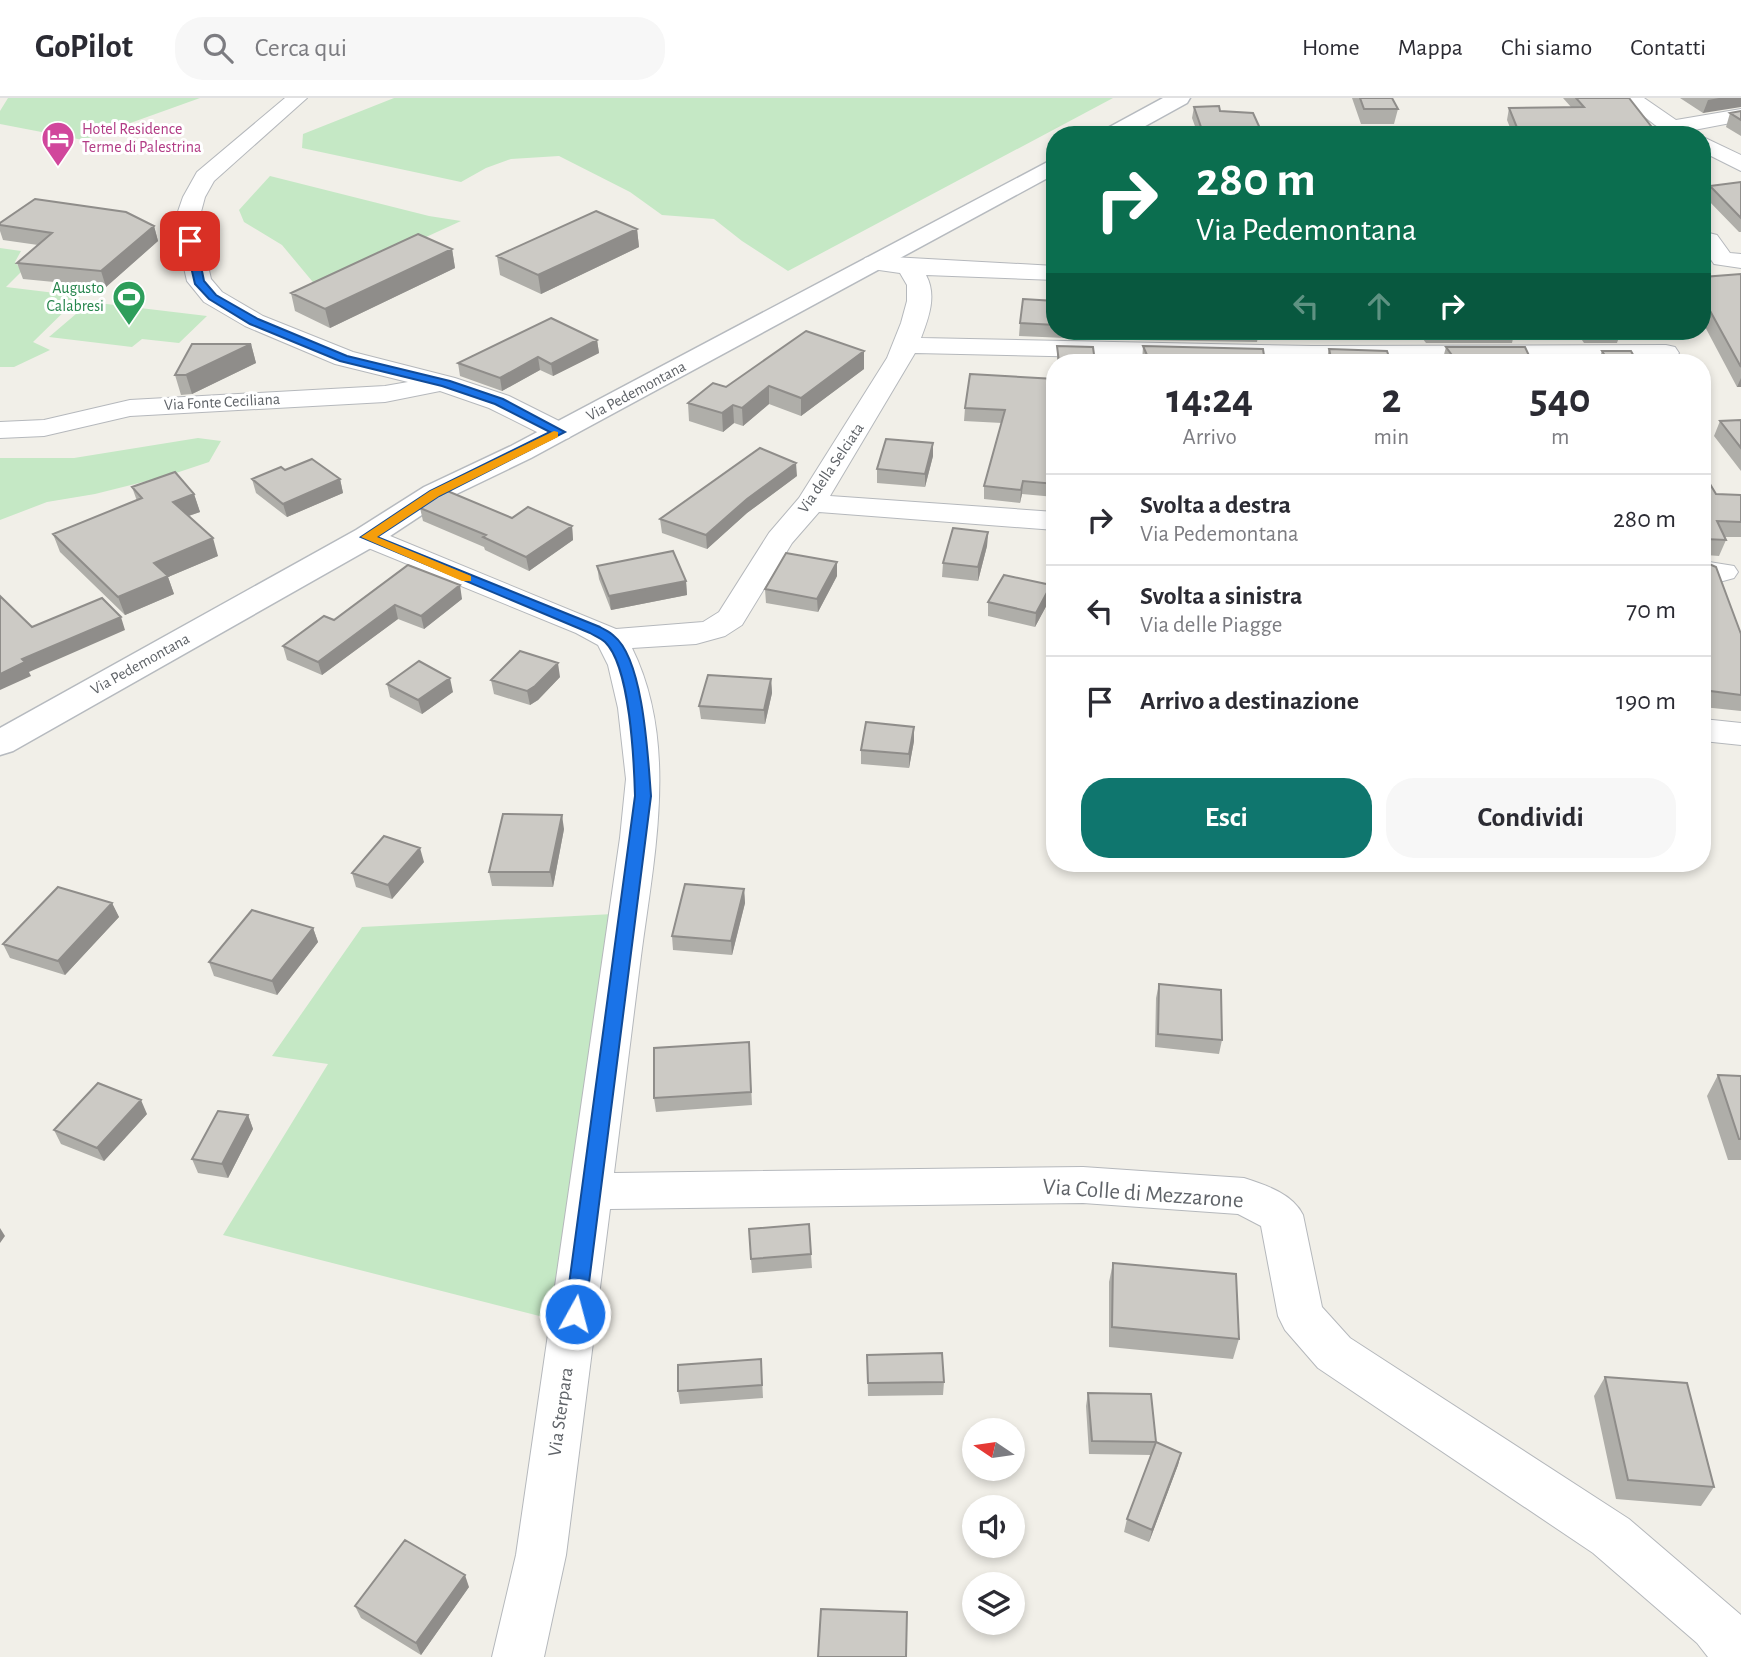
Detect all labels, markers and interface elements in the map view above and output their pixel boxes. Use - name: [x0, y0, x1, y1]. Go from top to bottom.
- search box: [175, 17, 665, 80]
- icon: search: [199, 29, 237, 67]
- text: GoPilot: [35, 31, 133, 64]
- text: Cerca qui: [255, 35, 347, 61]
- text: Home: [1302, 36, 1360, 60]
- text: Mappa: [1398, 36, 1463, 60]
- text: Chi siamo: [1501, 36, 1592, 60]
- text: Contatti: [1630, 36, 1706, 60]
- hotel icon: Hotel Residence Terme di Palestrina: [39, 119, 77, 168]
- place label: Hotel Residence Terme di Palestrina: [82, 121, 201, 155]
- icon: right: [1081, 154, 1172, 245]
- text: 280 m: [1196, 156, 1316, 205]
- pin: [160, 211, 220, 271]
- text: Via Pedemontana: [1196, 214, 1417, 246]
- icon: arrive: [171, 222, 209, 260]
- sports icon: Augusto Calabresi: [110, 278, 148, 327]
- place label: Augusto Calabresi: [47, 280, 104, 314]
- icon: left: [1287, 287, 1325, 325]
- icon: ahead: [1360, 287, 1398, 325]
- icon: right: [1433, 287, 1471, 325]
- street label: Via Pedemontana: [584, 358, 688, 424]
- text: 14:24: [1166, 378, 1253, 420]
- text: 2: [1381, 378, 1401, 420]
- text: 540: [1530, 378, 1591, 420]
- street label: Via Fonte Ceciliana: [164, 391, 280, 413]
- street label: Via della Selciata: [795, 420, 867, 516]
- text: Arrivo: [1183, 426, 1237, 449]
- text: min: [1373, 426, 1409, 449]
- text: m: [1551, 426, 1569, 449]
- text: Svolta a destra: [1140, 492, 1291, 518]
- icon: right: [1081, 501, 1119, 539]
- text: 280 m: [1613, 506, 1676, 532]
- text: Via Pedemontana: [1140, 523, 1299, 546]
- text: Svolta a sinistra: [1140, 583, 1302, 609]
- icon: left: [1081, 592, 1119, 630]
- text: 70 m: [1626, 597, 1676, 623]
- text: Via delle Piagge: [1140, 614, 1282, 637]
- street label: Via Pedemontana: [88, 630, 192, 698]
- icon: arrive: [1081, 683, 1119, 721]
- text: Arrivo a destinazione: [1140, 688, 1359, 714]
- text: 190 m: [1616, 688, 1676, 714]
- button: Esci: [1081, 778, 1372, 858]
- button: Condividi: [1386, 778, 1676, 858]
- street label: Via Colle di Mezzarone: [1042, 1176, 1244, 1212]
- position arrow: [538, 1277, 612, 1351]
- street label: Via Sterpara: [545, 1366, 577, 1458]
- north arrow: [962, 1418, 1026, 1480]
- map controls: [962, 1418, 1025, 1635]
- button: sound: [962, 1495, 1025, 1558]
- button: layers: [962, 1572, 1025, 1635]

